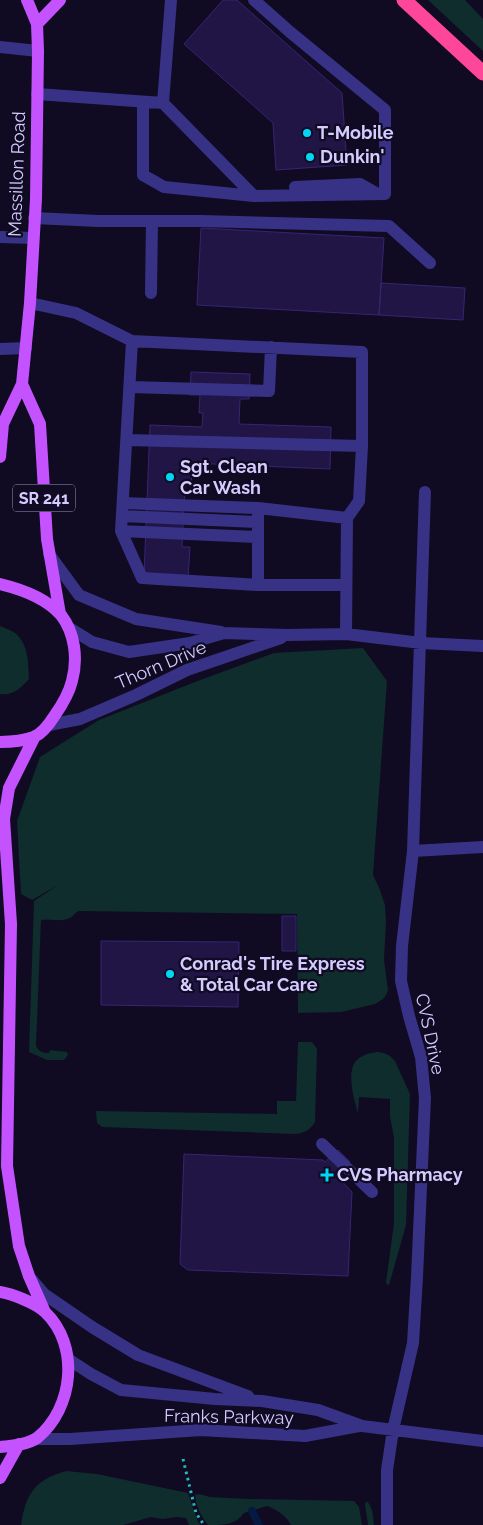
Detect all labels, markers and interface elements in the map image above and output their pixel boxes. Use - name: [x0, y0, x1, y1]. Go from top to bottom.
- street label: Massillon Road: [4, 111, 29, 237]
- place label: T-Mobile: [317, 122, 394, 143]
- marker: T-Mobile: [301, 127, 313, 139]
- place label: Dunkin': [320, 146, 384, 167]
- marker: Dunkin': [304, 151, 316, 163]
- place label: Sgt. Clean Car Wash: [180, 456, 268, 498]
- marker: Sgt. Clean Car Wash: [164, 471, 176, 483]
- road number: SR 241: [13, 484, 75, 512]
- street label: Thorn Drive: [112, 636, 210, 693]
- place label: Conrad's Tire Express & Total Car Care: [180, 953, 365, 995]
- marker: Conrad's Tire Express & Total Car Care: [164, 968, 176, 980]
- street label: CVS Drive: [412, 991, 449, 1077]
- place label: CVS Pharmacy: [337, 1164, 463, 1185]
- marker: CVS Pharmacy: [321, 1169, 333, 1181]
- street label: Franks Parkway: [164, 1405, 294, 1428]

